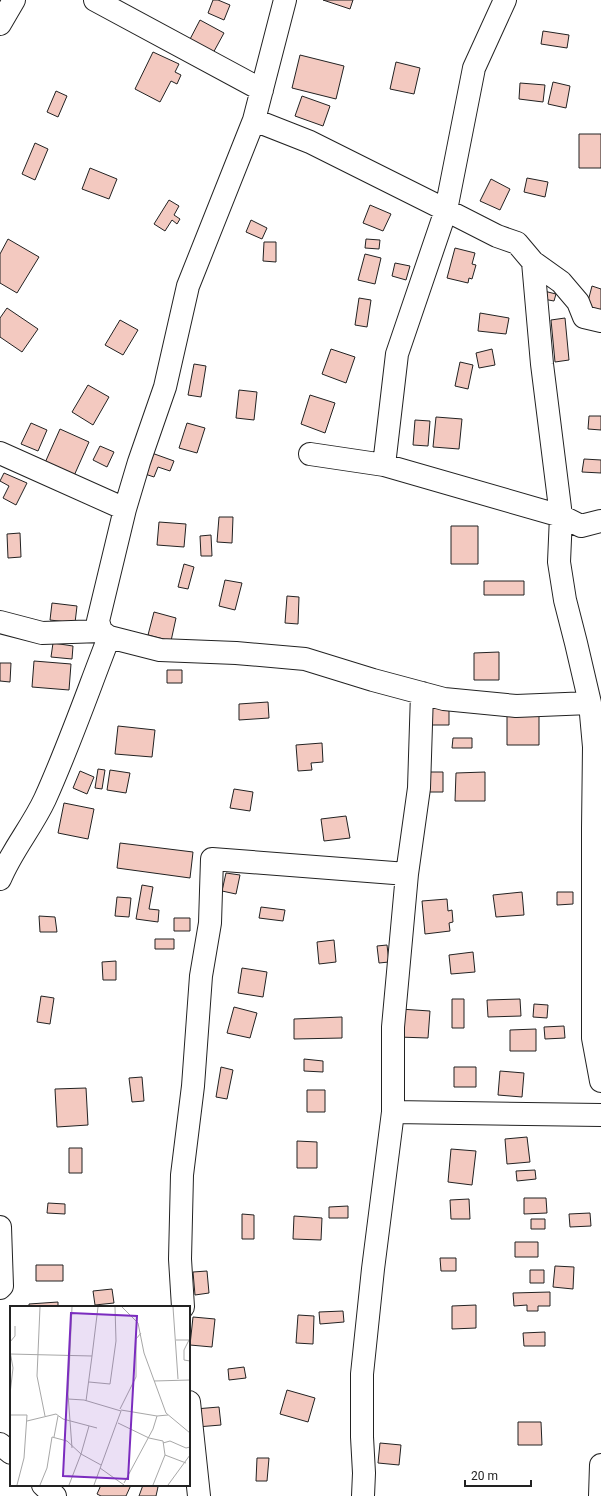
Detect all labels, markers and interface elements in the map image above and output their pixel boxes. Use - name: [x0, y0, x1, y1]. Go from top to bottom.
- inset map: [10, 1306, 190, 1486]
- scale bar: [465, 1462, 531, 1488]
- text: 20 m: [471, 1469, 498, 1483]

